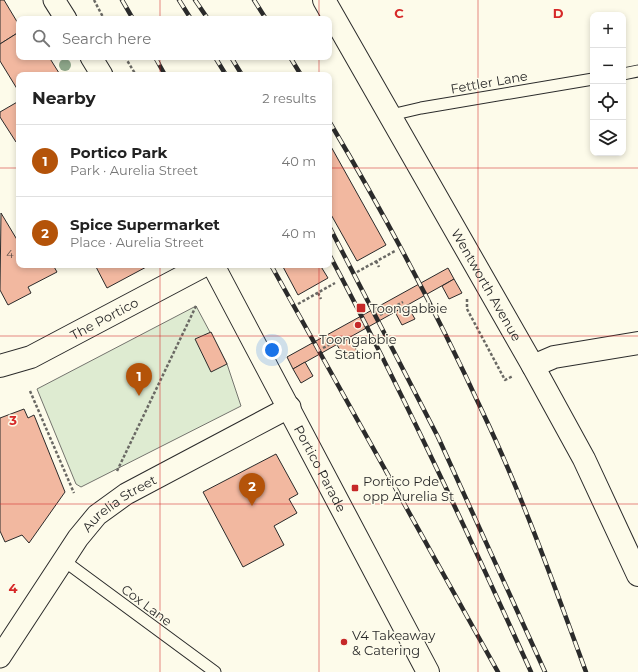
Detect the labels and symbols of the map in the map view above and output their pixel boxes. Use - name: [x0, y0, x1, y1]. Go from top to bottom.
- text: C: [394, 5, 404, 21]
- text: D: [553, 5, 564, 21]
- street label: Fettler Lane: [449, 67, 529, 97]
- street label: Wentworth Avenue: [448, 226, 525, 344]
- house number: 4: [6, 247, 14, 261]
- street label: The Portico: [67, 294, 141, 343]
- place label: Toongabbie: [370, 300, 448, 316]
- marker: Toongabbie: [355, 302, 367, 314]
- marker: Toongabbie Station: [353, 320, 363, 330]
- place label: Toongabbie Station: [319, 331, 397, 362]
- your location: [262, 340, 282, 360]
- pin: 1: [126, 363, 152, 396]
- text: 3: [8, 412, 17, 428]
- street label: Portico Parade: [291, 422, 350, 515]
- street label: Aurelia Street: [79, 471, 159, 535]
- pin: 2: [239, 473, 265, 506]
- place label: Portico Pde opp Aurelia St: [363, 473, 454, 504]
- marker: Portico Pde opp Aurelia St: [350, 483, 360, 493]
- text: 4: [9, 580, 18, 596]
- street label: Cox Lane: [119, 581, 176, 629]
- place label: V4 Takeaway & Catering: [352, 627, 436, 658]
- marker: V4 Takeaway & Catering: [339, 637, 349, 647]

